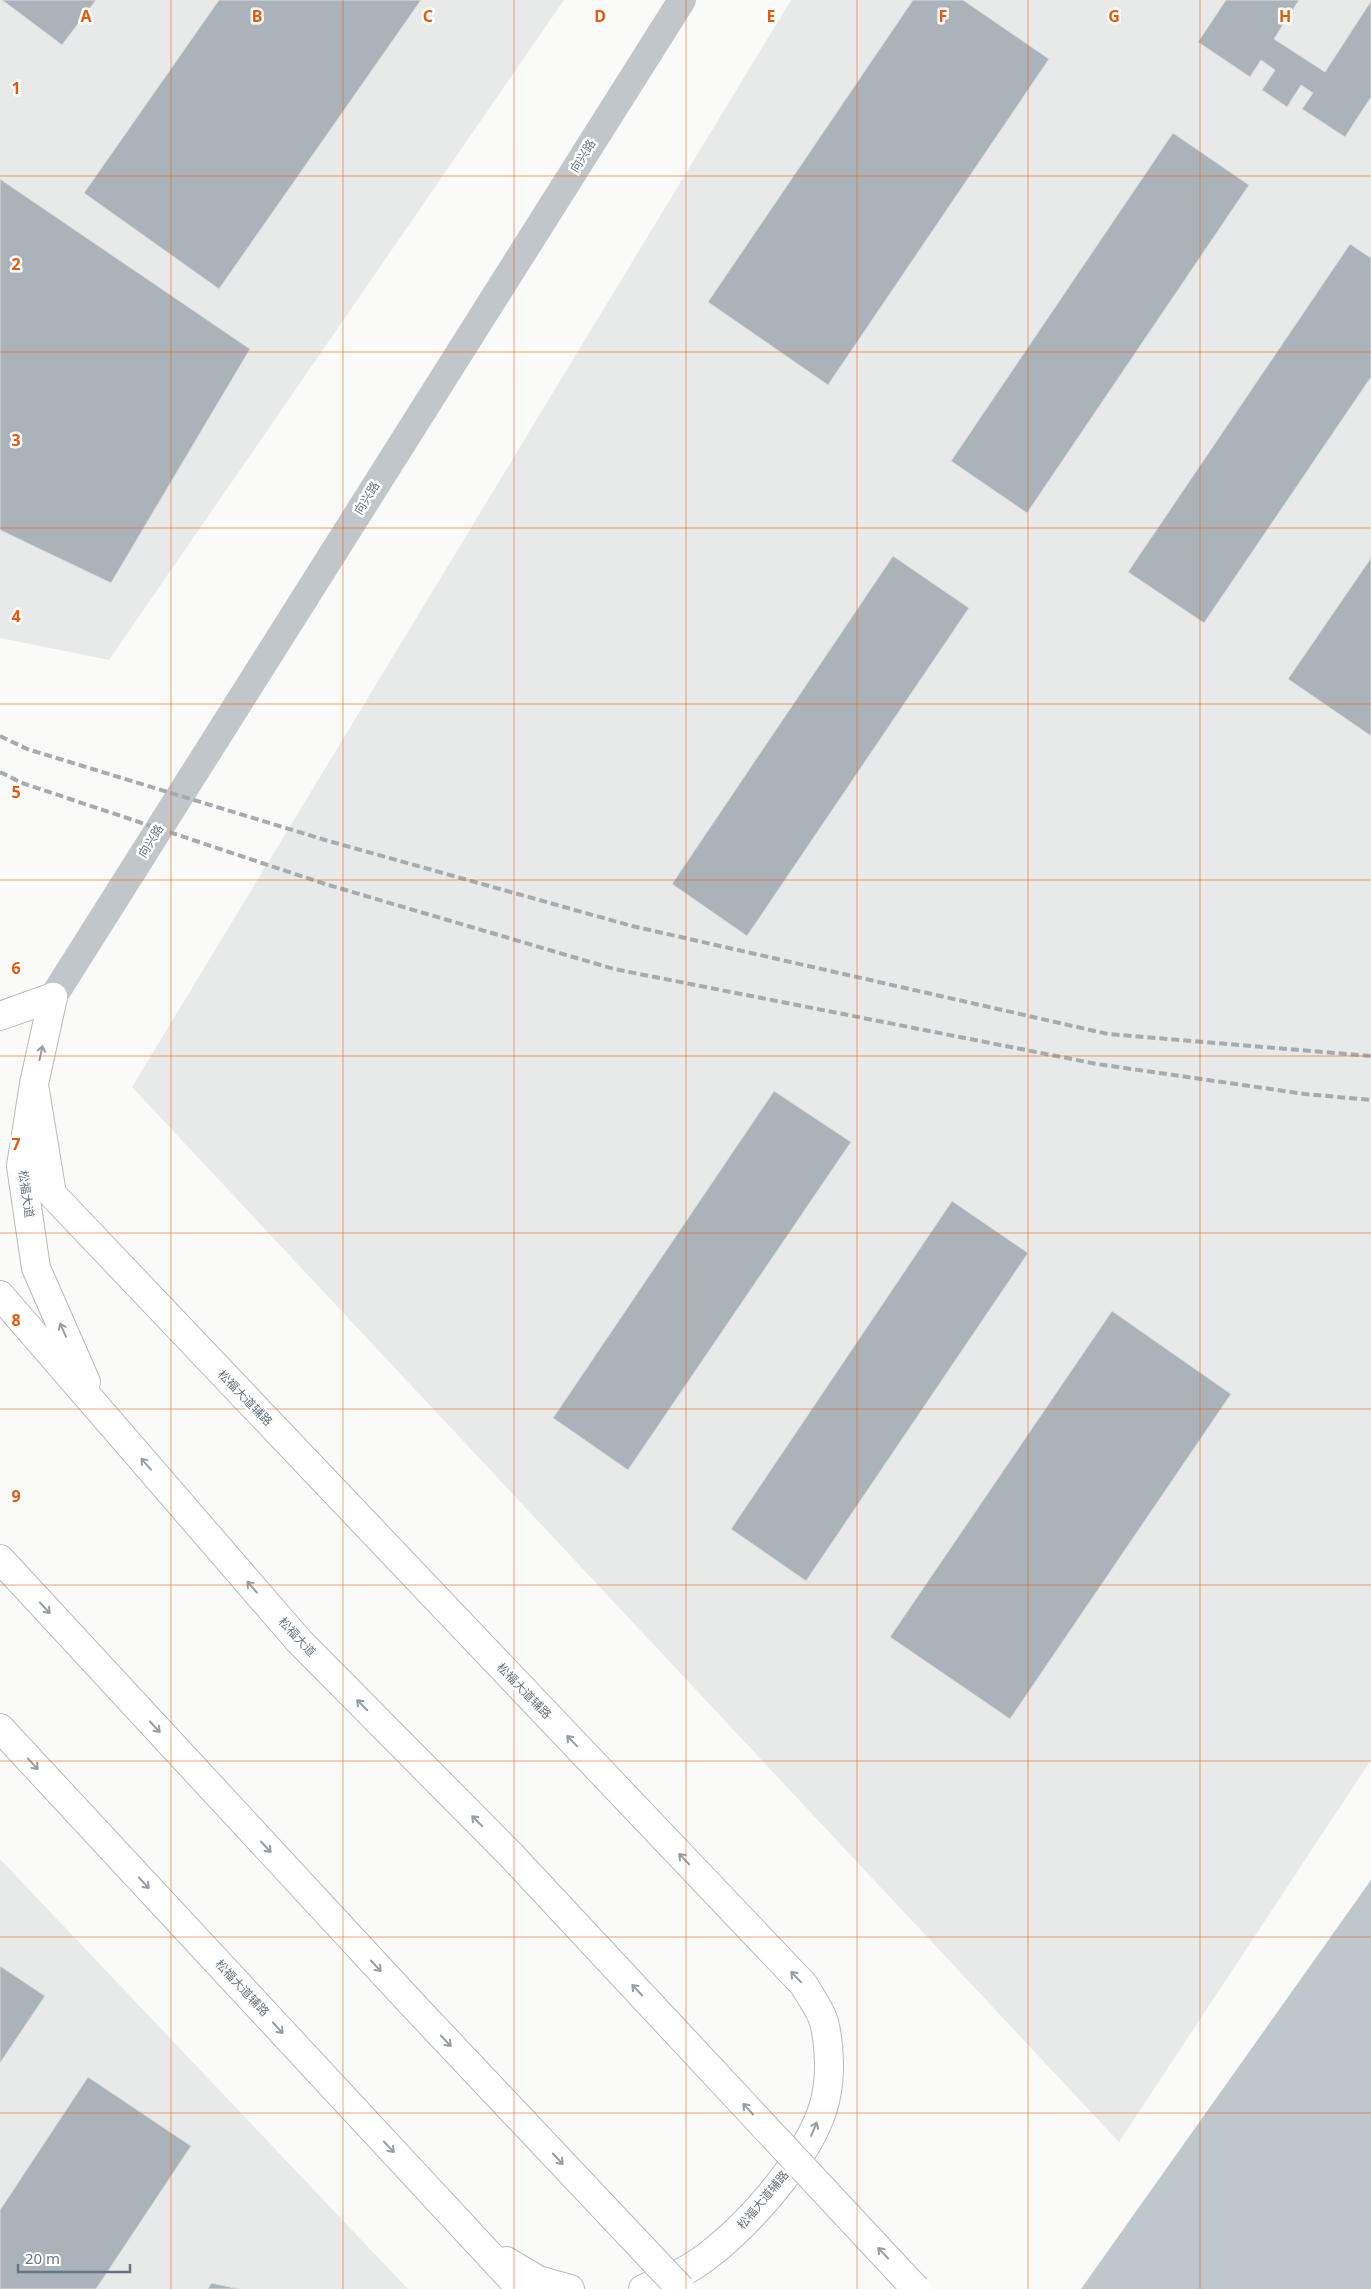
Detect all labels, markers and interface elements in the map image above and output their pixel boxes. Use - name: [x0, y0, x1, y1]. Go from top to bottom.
- text: A: [80, 5, 92, 27]
- text: B: [252, 5, 262, 27]
- text: C: [423, 5, 433, 27]
- text: D: [594, 5, 606, 27]
- text: E: [767, 5, 776, 27]
- text: F: [939, 5, 947, 27]
- text: G: [1108, 5, 1120, 27]
- text: H: [1279, 5, 1291, 27]
- text: 1: [11, 77, 21, 99]
- street label: 向兴路: [566, 136, 599, 176]
- text: 2: [11, 253, 21, 275]
- text: 3: [11, 429, 21, 451]
- street label: 向兴路: [350, 478, 383, 518]
- text: 4: [11, 605, 21, 627]
- text: 5: [11, 781, 21, 803]
- street label: 向兴路: [134, 821, 167, 861]
- text: 6: [11, 957, 21, 979]
- one-way arrow: [36, 1045, 46, 1061]
- text: 7: [11, 1133, 21, 1155]
- street label: 松福大道: [15, 1169, 38, 1219]
- text: 8: [11, 1309, 21, 1331]
- one-way arrow: [57, 1323, 67, 1338]
- street label: 松福大道辅路: [214, 1366, 276, 1429]
- one-way arrow: [140, 1457, 151, 1470]
- text: 9: [11, 1485, 21, 1507]
- one-way arrow: [246, 1580, 257, 1593]
- one-way arrow: [39, 1602, 51, 1614]
- street label: 松福大道: [275, 1613, 320, 1660]
- street label: 松福大道辅路: [493, 1659, 555, 1722]
- one-way arrow: [357, 1700, 369, 1712]
- one-way arrow: [149, 1721, 161, 1734]
- one-way arrow: [566, 1735, 578, 1748]
- one-way arrow: [27, 1757, 39, 1770]
- one-way arrow: [471, 1815, 483, 1827]
- one-way arrow: [260, 1840, 272, 1853]
- one-way arrow: [678, 1853, 690, 1866]
- one-way arrow: [138, 1877, 150, 1889]
- street label: 松福大道辅路: [212, 1956, 273, 2020]
- one-way arrow: [370, 1959, 382, 1972]
- one-way arrow: [790, 1971, 802, 1983]
- one-way arrow: [631, 1984, 643, 1997]
- one-way arrow: [272, 2021, 284, 2034]
- one-way arrow: [440, 2034, 452, 2047]
- one-way arrow: [742, 2103, 754, 2115]
- one-way arrow: [810, 2121, 819, 2136]
- one-way arrow: [383, 2140, 395, 2153]
- one-way arrow: [552, 2152, 564, 2165]
- street label: 松福大道辅路: [733, 2167, 792, 2233]
- scale bar: [18, 2242, 130, 2274]
- one-way arrow: [877, 2247, 889, 2260]
- text: 20 m: [25, 2248, 60, 2268]

